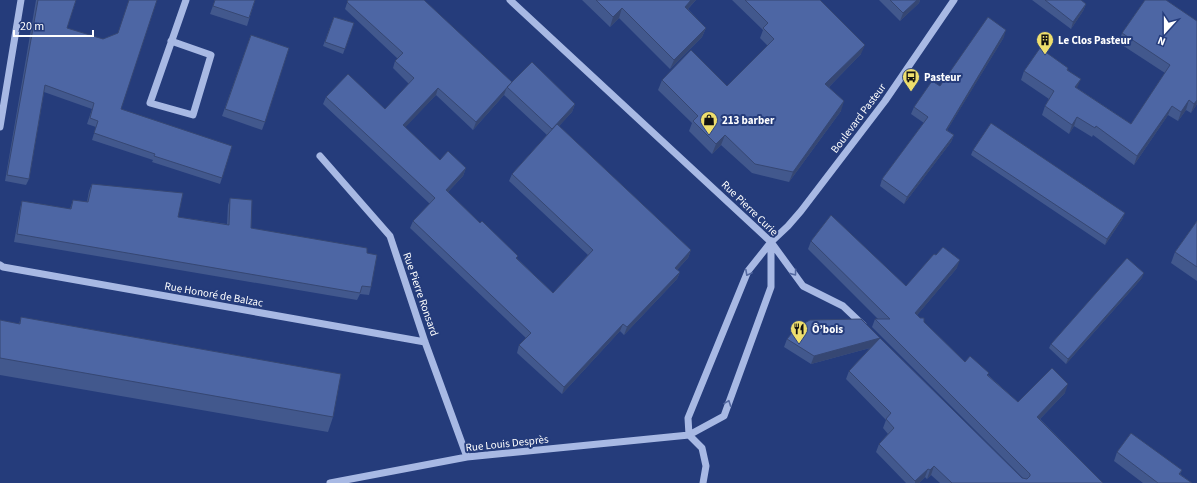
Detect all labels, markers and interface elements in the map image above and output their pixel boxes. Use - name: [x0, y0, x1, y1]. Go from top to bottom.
- scale bar: [14, 12, 93, 38]
- north arrow: [1145, 12, 1185, 52]
- text: 20 m: [20, 18, 44, 35]
- building icon: Le Clos Pasteur: [1035, 30, 1055, 55]
- place label: Le Clos Pasteur: [1058, 33, 1132, 48]
- text: N: [1155, 33, 1168, 49]
- bus stop icon: Pasteur: [901, 67, 921, 92]
- place label: Pasteur: [924, 70, 962, 85]
- street label: Boulevard Pasteur: [827, 80, 890, 156]
- shop icon: 213 barber: [699, 110, 719, 135]
- place label: 213 barber: [722, 113, 775, 128]
- street label: Rue Pierre Curie: [718, 177, 782, 240]
- street label: Rue Pierre Ronsard: [399, 250, 442, 338]
- one-way arrow: [745, 269, 753, 276]
- one-way arrow: [789, 269, 796, 276]
- street label: Rue Honoré de Balzac: [163, 278, 264, 311]
- restaurant icon: Ô’bois: [789, 319, 809, 344]
- place label: Ô’bois: [812, 322, 843, 337]
- one-way arrow: [724, 400, 732, 407]
- street label: Rue Louis Desprès: [465, 432, 550, 455]

